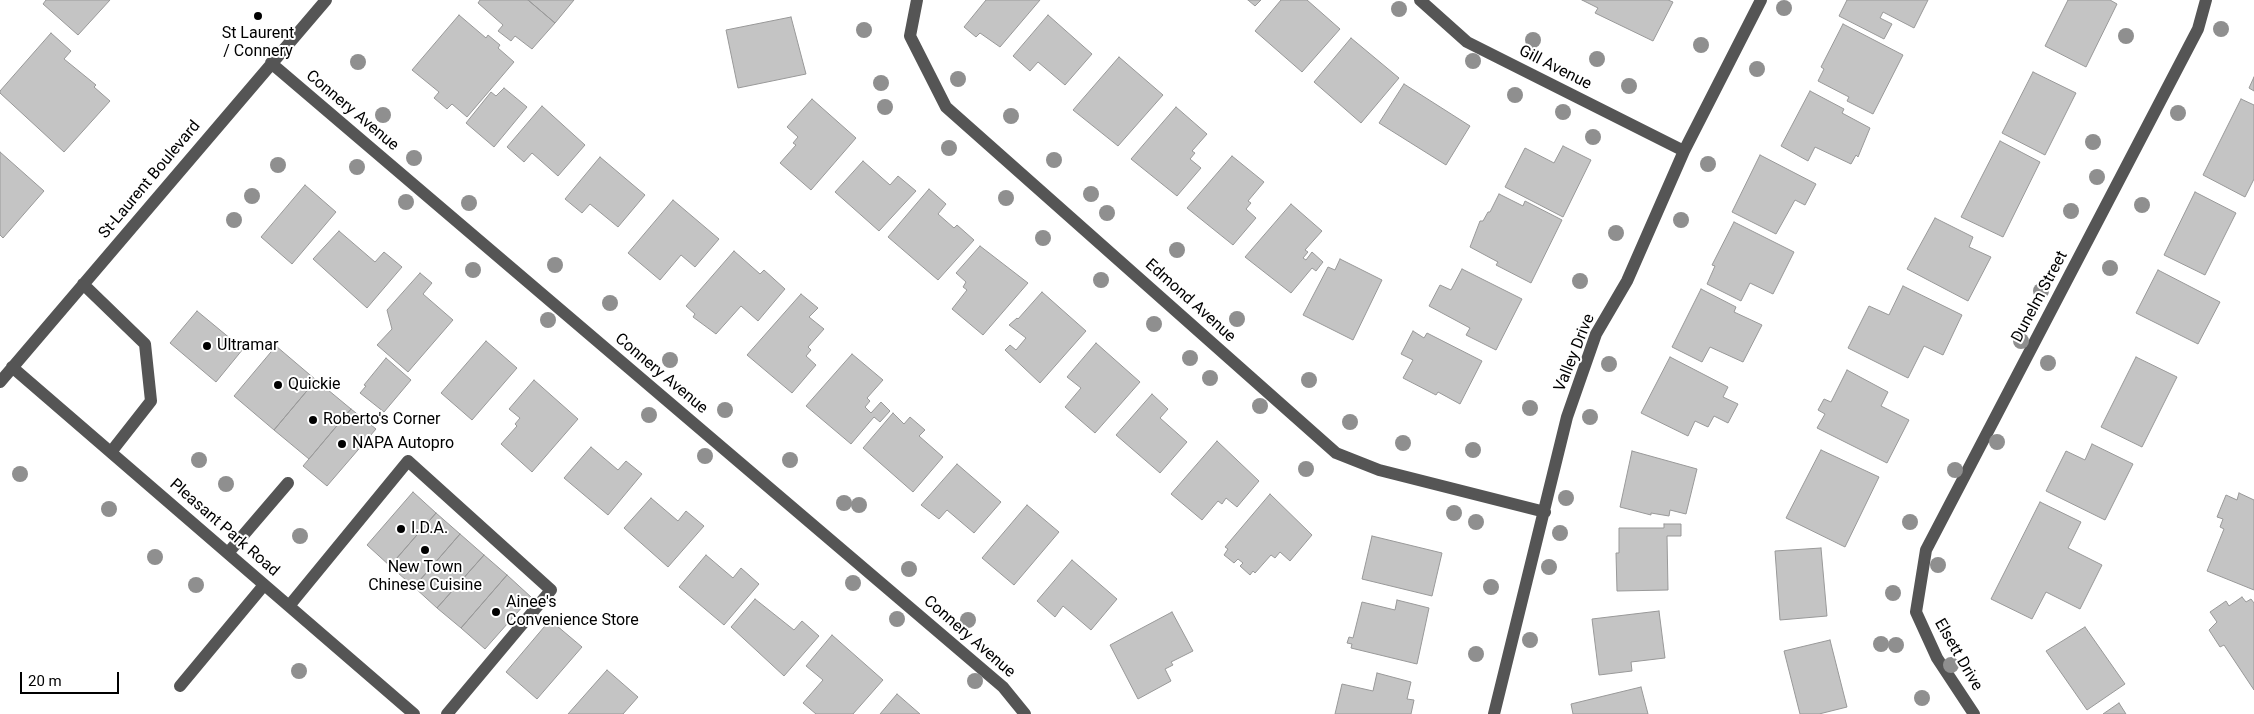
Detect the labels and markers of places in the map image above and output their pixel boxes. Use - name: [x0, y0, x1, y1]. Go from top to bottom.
- marker: St Laurent / Connery: [252, 10, 264, 22]
- place label: St Laurent / Connery: [222, 24, 294, 62]
- place label: Ultramar: [217, 336, 278, 356]
- marker: Ultramar: [201, 340, 213, 352]
- place label: Quickie: [288, 375, 341, 395]
- marker: Quickie: [272, 379, 284, 391]
- place label: Roberto's Corner: [323, 410, 441, 430]
- marker: Roberto's Corner: [307, 414, 319, 426]
- place label: NAPA Autopro: [352, 434, 454, 454]
- marker: NAPA Autopro: [336, 438, 348, 450]
- place label: I.D.A.: [411, 519, 448, 539]
- marker: I.D.A.: [395, 523, 407, 535]
- marker: New Town Chinese Cuisine: [419, 544, 431, 556]
- place label: New Town Chinese Cuisine: [368, 558, 482, 596]
- place label: Ainee's Convenience Store: [506, 593, 639, 631]
- marker: Ainee's Convenience Store: [490, 606, 502, 618]

